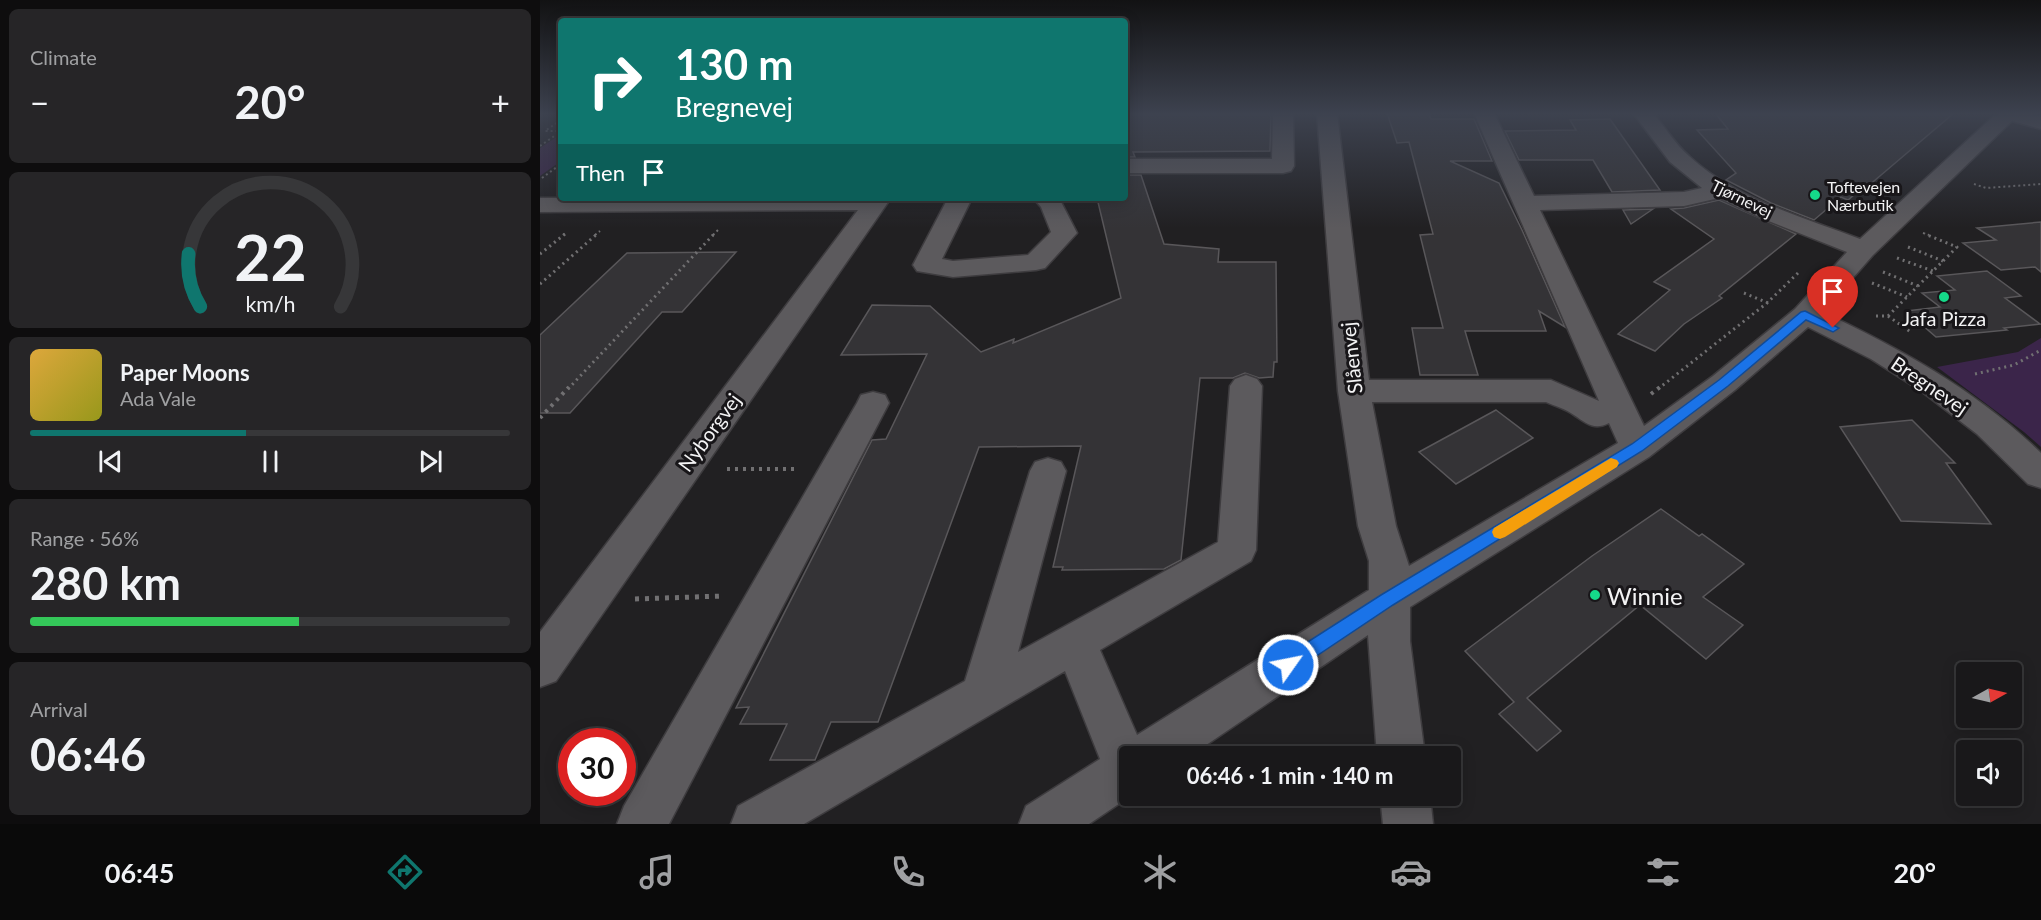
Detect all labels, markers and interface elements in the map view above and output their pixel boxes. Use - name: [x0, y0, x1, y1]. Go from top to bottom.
- text: 130 m: [675, 39, 793, 89]
- icon: right: [576, 42, 654, 120]
- text: Climate: [30, 45, 97, 69]
- text: 20°: [235, 75, 305, 129]
- text: −: [30, 82, 49, 122]
- text: +: [491, 82, 510, 122]
- text: Bregnevej: [675, 90, 793, 123]
- icon: arrive: [637, 156, 670, 189]
- text: Then: [576, 159, 625, 186]
- street label: Tjørnevej: [1708, 175, 1776, 221]
- place label: Toftevejen Nærbutik: [1827, 177, 1900, 214]
- marker: Toftevejen Nærbutik: [1808, 188, 1822, 202]
- text: 22: [234, 219, 306, 294]
- pin: [1807, 266, 1858, 328]
- icon: arrive: [1816, 275, 1849, 308]
- marker: Jafa Pizza: [1937, 290, 1951, 304]
- text: km/h: [245, 291, 295, 317]
- place label: Jafa Pizza: [1902, 306, 1986, 330]
- street label: Slåenvej: [1335, 321, 1367, 395]
- street label: Bregnevej: [1887, 351, 1973, 419]
- text: Paper Moons: [120, 359, 250, 386]
- text: Ada Vale: [120, 386, 196, 410]
- street label: Nyborgvej: [673, 388, 745, 476]
- icon: previous: [94, 445, 127, 478]
- icon: pause: [254, 445, 287, 478]
- icon: next: [414, 445, 447, 478]
- text: Range · 56%: [30, 526, 139, 550]
- text: 280 km: [30, 556, 181, 610]
- place label: Winnie: [1607, 581, 1683, 610]
- marker: Winnie: [1588, 588, 1602, 602]
- position arrow: [1256, 633, 1320, 697]
- north arrow: [1956, 662, 2022, 728]
- map controls: [1956, 662, 2022, 806]
- text: Arrival: [30, 697, 88, 721]
- text: 06:46: [30, 727, 146, 781]
- speed limit sign: 30: [558, 728, 636, 806]
- button: sound: [1956, 740, 2022, 806]
- text: 06:46 · 1 min · 140 m: [1187, 762, 1393, 789]
- icon: directions: [384, 851, 426, 893]
- icon: music: [636, 851, 678, 893]
- icon: phone: [887, 851, 929, 893]
- icon: climate: [1139, 851, 1181, 893]
- icon: car: [1390, 851, 1432, 893]
- icon: filters: [1642, 851, 1684, 893]
- text: 06:45: [105, 856, 174, 889]
- text: 20°: [1894, 856, 1936, 889]

